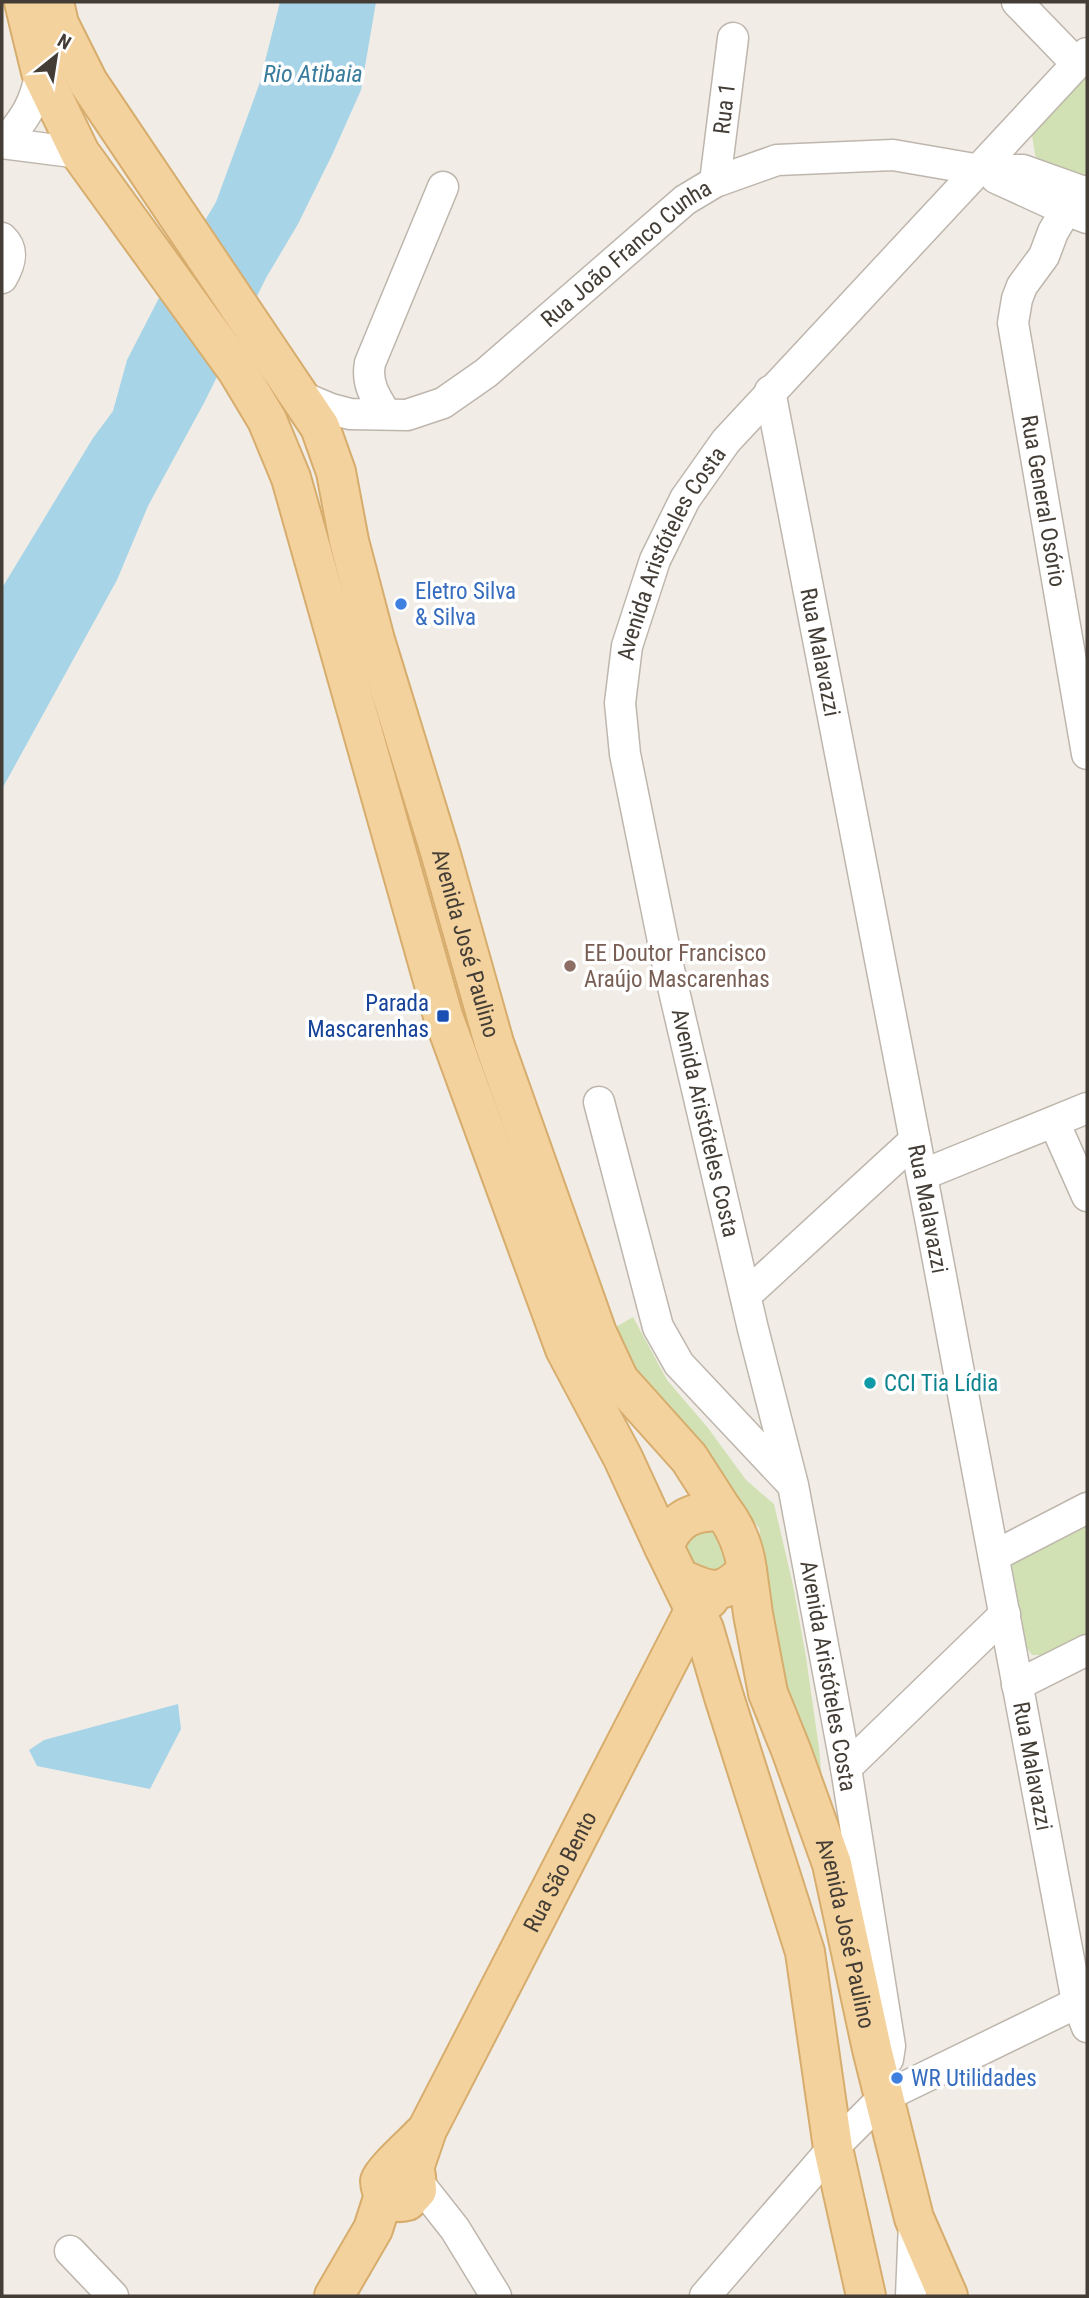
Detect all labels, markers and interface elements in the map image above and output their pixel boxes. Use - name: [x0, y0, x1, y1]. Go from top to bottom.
- north arrow: [21, 21, 91, 91]
- text: N: [53, 29, 75, 55]
- water label: Rio Atibaia: [263, 60, 363, 88]
- street label: Rua 1: [708, 82, 741, 136]
- street label: Rua João Franco Cunha: [535, 174, 716, 333]
- street label: Rua General Osório: [1016, 413, 1072, 589]
- street label: Avenida Aristóteles Costa: [612, 441, 731, 662]
- place label: Eletro Silva & Silva: [415, 578, 516, 631]
- street label: Rua Malavazzi: [795, 586, 846, 719]
- marker: Eletro Silva & Silva: [393, 596, 409, 612]
- street label: Avenida José Paulino: [426, 846, 505, 1040]
- place label: EE Doutor Francisco Araújo Mascarenhas: [584, 940, 770, 993]
- marker: EE Doutor Francisco Araújo Mascarenhas: [562, 958, 578, 974]
- place label: Parada Mascarenhas: [307, 990, 429, 1043]
- street label: Avenida Aristóteles Costa: [666, 1006, 744, 1240]
- marker: Parada Mascarenhas: [435, 1008, 451, 1024]
- street label: Rua Malavazzi: [903, 1142, 954, 1275]
- place label: CCI Tia Lídia: [884, 1370, 998, 1397]
- marker: CCI Tia Lídia: [862, 1375, 878, 1391]
- street label: Avenida Aristóteles Costa: [794, 1559, 862, 1793]
- street label: Rua Malavazzi: [1008, 1700, 1058, 1833]
- street label: Rua São Bento: [518, 1807, 602, 1936]
- street label: Avenida José Paulino: [810, 1834, 881, 2031]
- place label: WR Utilidades: [911, 2065, 1037, 2092]
- marker: WR Utilidades: [889, 2070, 905, 2086]

